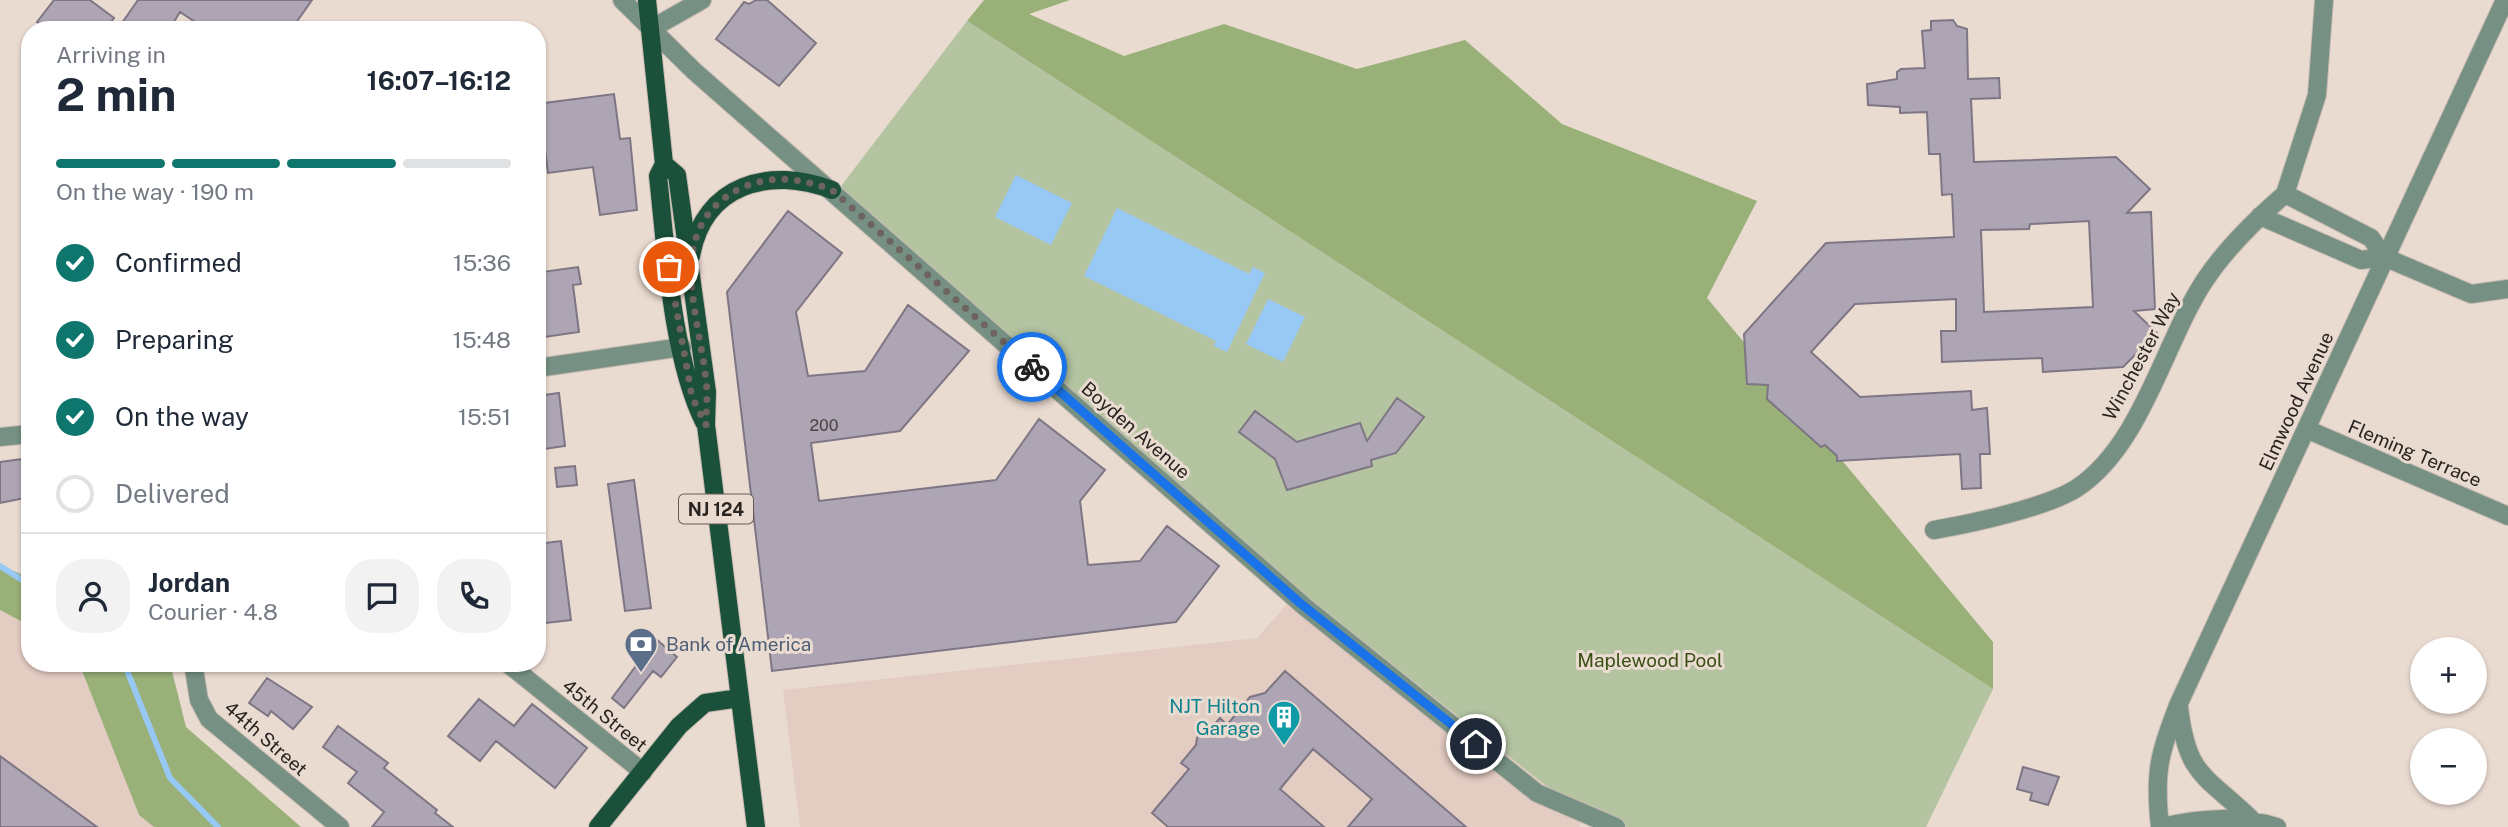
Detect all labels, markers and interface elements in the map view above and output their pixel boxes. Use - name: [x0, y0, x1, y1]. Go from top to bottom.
- text: Arriving in: [56, 41, 166, 68]
- text: 16:07–16:12: [367, 65, 511, 96]
- text: 2 min: [56, 67, 176, 121]
- text: On the way · 190 m: [56, 178, 254, 205]
- pin: [639, 237, 699, 297]
- icon: check: [56, 244, 94, 282]
- text: Confirmed: [115, 247, 242, 278]
- icon: bag: [650, 248, 688, 286]
- text: 15:36: [453, 249, 511, 276]
- street label: Winchester Way: [2098, 288, 2184, 424]
- icon: check: [56, 321, 94, 359]
- text: Preparing: [115, 324, 234, 355]
- text: 15:48: [453, 326, 511, 353]
- street label: Elmwood Avenue: [2254, 328, 2338, 474]
- courier: [997, 332, 1067, 402]
- icon: bike: [1013, 348, 1051, 386]
- street label: Boyden Avenue: [1077, 377, 1195, 483]
- icon: check: [56, 398, 94, 436]
- text: On the way: [115, 401, 249, 432]
- text: 15:51: [458, 403, 511, 430]
- street label: Fleming Terrace: [2345, 415, 2485, 491]
- house number: 200: [809, 416, 839, 435]
- text: Delivered: [115, 478, 230, 509]
- road number: NJ 124: [679, 494, 753, 524]
- button: person: [56, 559, 130, 633]
- button: chat: [345, 559, 419, 633]
- button: phone: [437, 559, 511, 633]
- text: Jordan: [148, 567, 230, 598]
- text: Courier · 4.8: [148, 598, 278, 625]
- bank icon: Bank of America: [622, 625, 660, 674]
- place label: Bank of America: [666, 633, 811, 655]
- map controls: [2410, 637, 2487, 805]
- button: +: [2410, 637, 2487, 714]
- park label: Maplewood Pool: [1577, 649, 1723, 671]
- street label: 45th Street: [558, 674, 652, 756]
- place label: NJT Hilton Garage: [1169, 695, 1260, 739]
- street label: 44th Street: [220, 696, 312, 780]
- building icon: NJT Hilton Garage: [1265, 698, 1303, 747]
- pin: [1446, 714, 1506, 774]
- icon: home: [1457, 725, 1495, 763]
- button: −: [2410, 728, 2487, 805]

